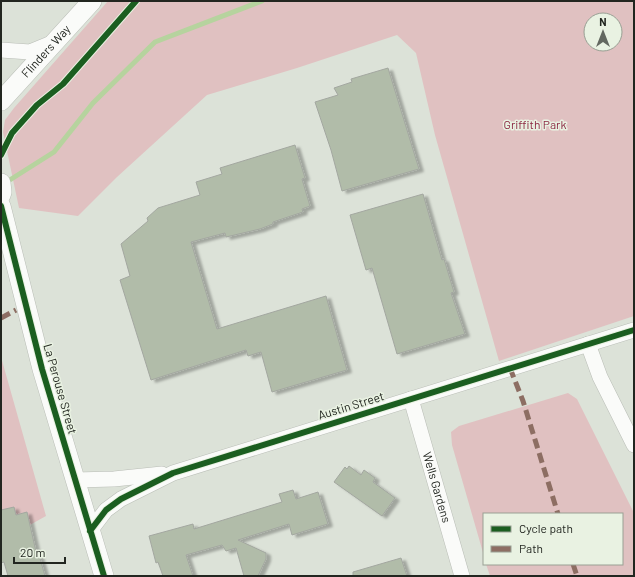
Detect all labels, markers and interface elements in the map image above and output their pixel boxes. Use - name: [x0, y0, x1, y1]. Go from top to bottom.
- north arrow: [583, 12, 623, 52]
- text: N: [599, 15, 607, 28]
- street label: Flinders Way: [18, 21, 73, 80]
- park label: Griffith Park: [504, 117, 566, 131]
- street label: La Perouse Street: [41, 342, 81, 435]
- street label: Austin Street: [316, 388, 386, 422]
- street label: Wells Gardens: [421, 450, 454, 524]
- legend: [483, 513, 623, 565]
- text: Cycle path: [519, 521, 573, 535]
- scale bar: [14, 539, 65, 565]
- text: Path: [519, 541, 543, 555]
- text: 20 m: [20, 545, 46, 559]

